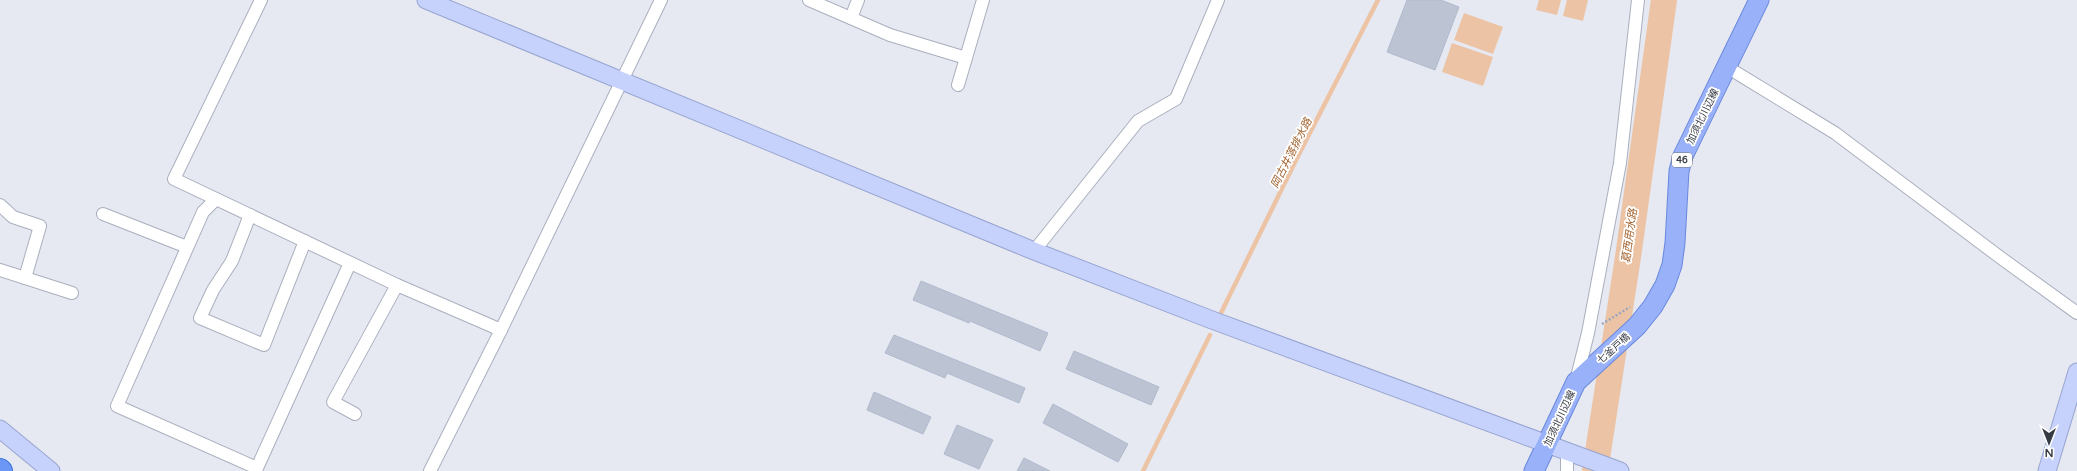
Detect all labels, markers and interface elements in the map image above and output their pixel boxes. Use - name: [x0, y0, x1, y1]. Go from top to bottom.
- street label: 加須北川辺線: [1684, 87, 1721, 146]
- water label: 岡古井落排水路: [1268, 115, 1315, 190]
- road number: 46: [1672, 153, 1692, 167]
- water label: 葛西用水路: [1619, 207, 1640, 264]
- street label: 七釜戸橋: [1595, 331, 1633, 367]
- street label: 加須北川辺線: [1542, 389, 1578, 448]
- north arrow: [2029, 423, 2069, 463]
- text: N: [2045, 446, 2053, 459]

